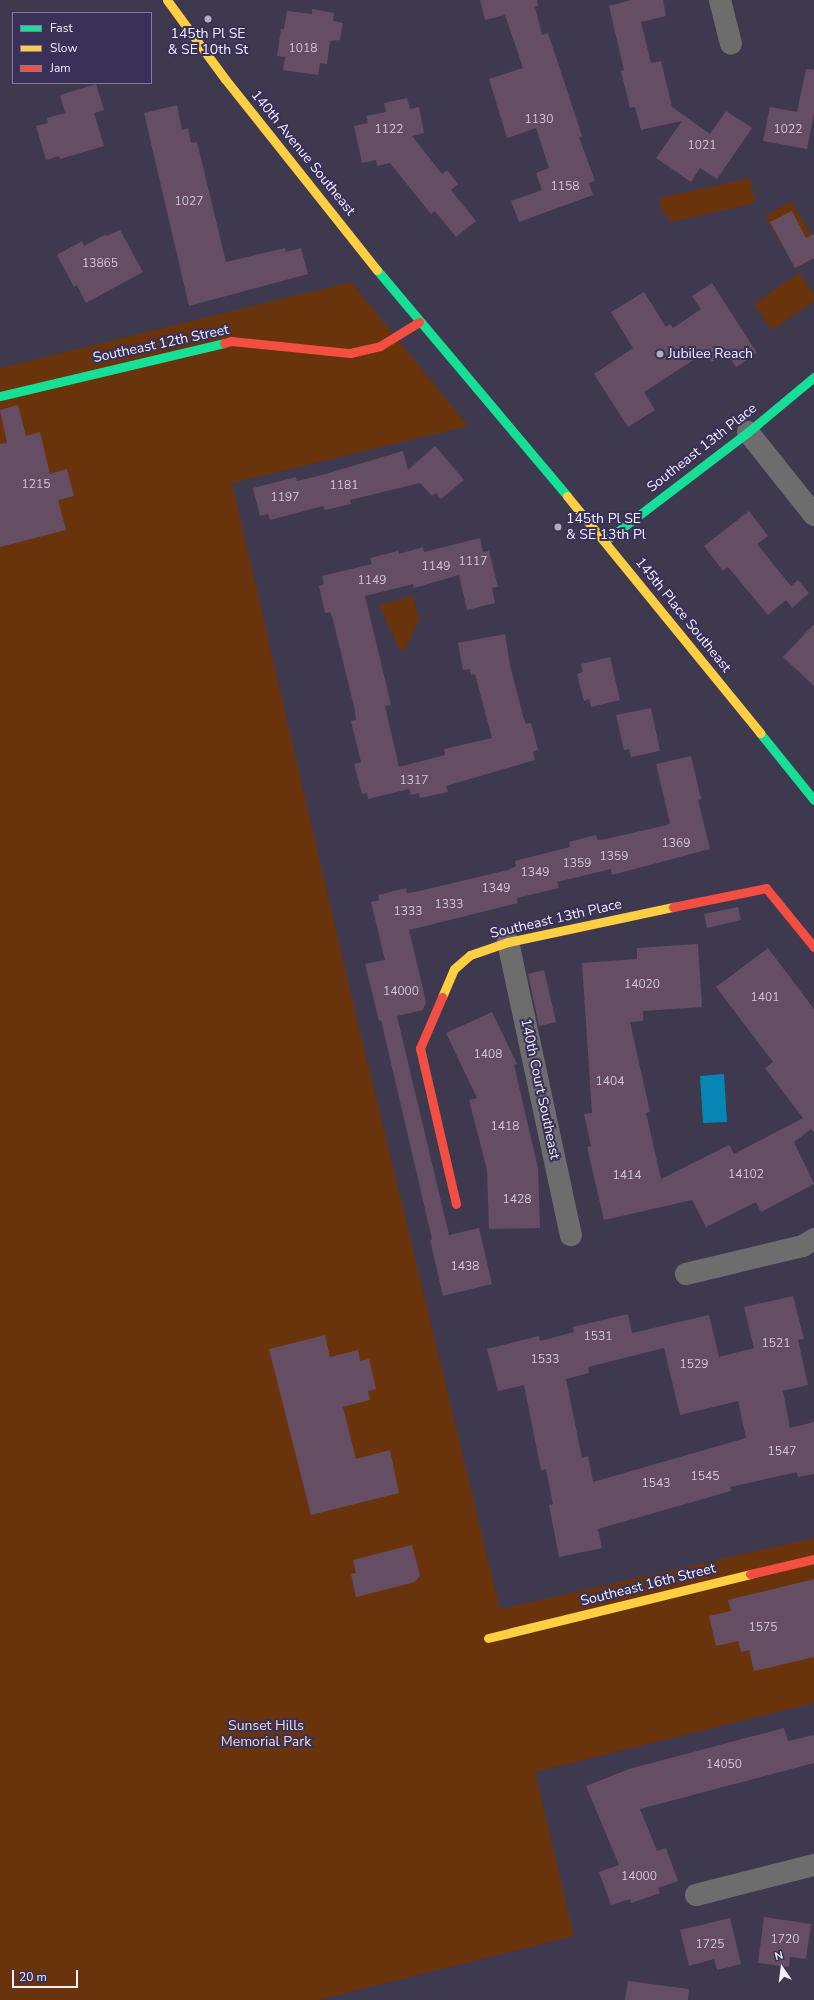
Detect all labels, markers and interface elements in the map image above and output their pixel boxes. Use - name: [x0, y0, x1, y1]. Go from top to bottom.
- legend: [12, 12, 152, 84]
- marker: 145th Pl SE & SE 10th St: [203, 14, 213, 24]
- text: Fast: [50, 20, 73, 36]
- place label: 145th Pl SE & SE 10th St: [168, 26, 248, 58]
- text: Slow: [50, 40, 78, 56]
- house number: 1018: [289, 42, 317, 56]
- text: Jam: [50, 60, 71, 76]
- street label: 140th Avenue Southeast: [247, 87, 359, 219]
- house number: 1130: [525, 113, 553, 127]
- house number: 1122: [375, 123, 403, 137]
- house number: 1022: [774, 123, 802, 137]
- house number: 1021: [688, 139, 716, 153]
- house number: 1158: [551, 180, 579, 194]
- house number: 1027: [175, 195, 203, 209]
- house number: 13865: [82, 257, 118, 271]
- street label: Southeast 12th Street: [91, 321, 231, 367]
- place label: Jubilee Reach: [668, 346, 753, 362]
- marker: Jubilee Reach: [655, 349, 665, 359]
- street label: Southeast 13th Place: [644, 400, 760, 496]
- house number: 1215: [22, 478, 50, 492]
- house number: 1181: [330, 479, 358, 493]
- house number: 1197: [271, 491, 299, 505]
- place label: 145th Pl SE & SE 13th Pl: [566, 511, 646, 544]
- marker: 145th Pl SE & SE 13th Pl: [553, 522, 563, 532]
- street label: 145th Place Southeast: [631, 554, 735, 676]
- house number: 1117: [459, 555, 487, 569]
- house number: 1149: [422, 560, 450, 574]
- house number: 1149: [358, 574, 386, 588]
- house number: 1317: [400, 774, 428, 788]
- house number: 1369: [662, 837, 690, 851]
- house number: 1359: [600, 850, 628, 864]
- house number: 1359: [563, 857, 591, 871]
- house number: 1349: [521, 866, 549, 880]
- house number: 1349: [482, 882, 510, 896]
- street label: Southeast 13th Place: [489, 896, 623, 942]
- house number: 1333: [435, 898, 463, 912]
- house number: 1333: [394, 905, 422, 919]
- house number: 14020: [624, 978, 660, 992]
- house number: 14000: [383, 985, 419, 999]
- house number: 1401: [751, 991, 779, 1005]
- street label: 140th Court Southeast: [517, 1017, 563, 1161]
- house number: 1408: [474, 1048, 502, 1062]
- house number: 1404: [596, 1075, 624, 1089]
- house number: 1418: [491, 1120, 519, 1134]
- house number: 14102: [728, 1168, 764, 1182]
- house number: 1414: [613, 1169, 641, 1183]
- house number: 1428: [503, 1193, 531, 1207]
- house number: 1438: [451, 1260, 479, 1274]
- house number: 1531: [584, 1330, 612, 1344]
- house number: 1521: [762, 1337, 790, 1351]
- house number: 1533: [531, 1353, 559, 1367]
- house number: 1529: [680, 1358, 708, 1372]
- house number: 1547: [768, 1445, 796, 1459]
- house number: 1545: [691, 1470, 719, 1484]
- house number: 1543: [642, 1477, 670, 1491]
- street label: Southeast 16th Street: [579, 1560, 717, 1610]
- house number: 1575: [749, 1621, 777, 1635]
- park label: Sunset Hills Memorial Park: [221, 1718, 311, 1750]
- house number: 14050: [706, 1758, 742, 1772]
- house number: 14000: [621, 1870, 657, 1884]
- house number: 1720: [771, 1933, 799, 1947]
- house number: 1725: [696, 1938, 724, 1952]
- north arrow: [762, 1948, 802, 1988]
- text: N: [773, 1948, 785, 1964]
- scale bar: [14, 1962, 80, 1988]
- text: 20 m: [19, 1969, 47, 1985]

